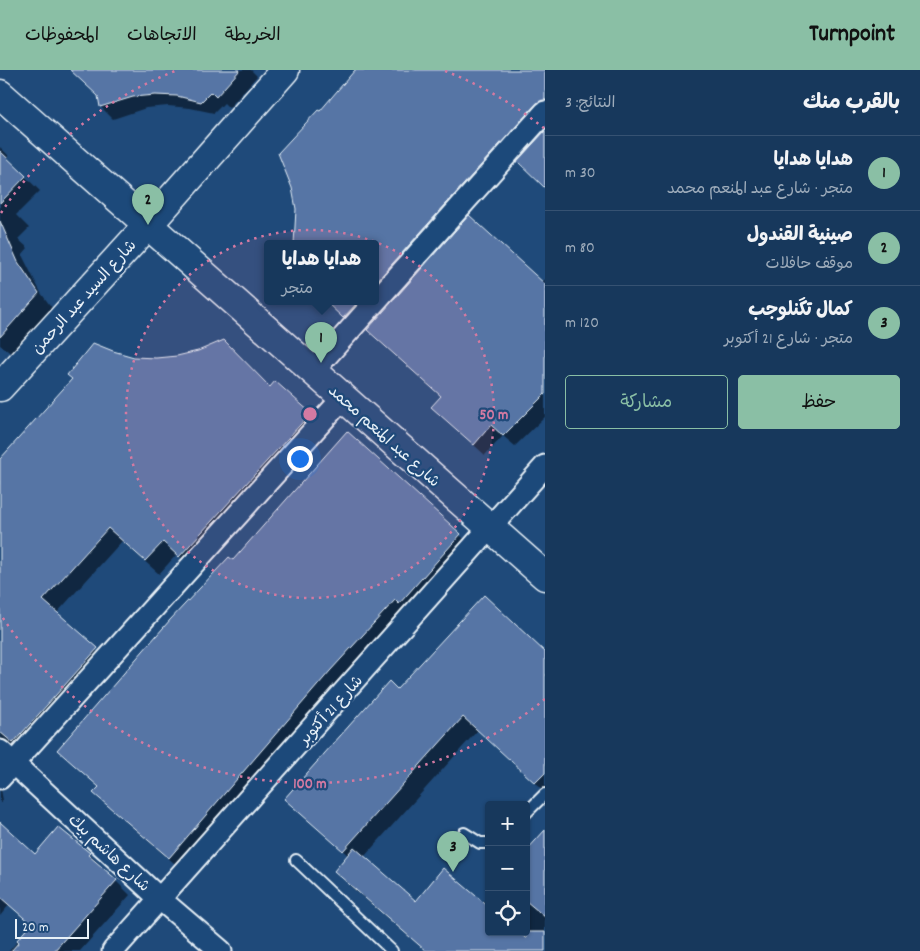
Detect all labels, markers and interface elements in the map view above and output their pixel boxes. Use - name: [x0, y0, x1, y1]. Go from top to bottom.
- text: Turnpoint: [809, 18, 895, 52]
- text: المحفوظات: [25, 24, 99, 49]
- text: الاتجاهات: [127, 24, 197, 49]
- text: الخريطة: [225, 24, 281, 49]
- text: بالقرب منك: [803, 89, 900, 119]
- text: النتائج: 3: [565, 92, 615, 115]
- text: هدايا هدايا: [774, 148, 853, 175]
- text: 30 m: [565, 162, 596, 185]
- text: 1: [882, 162, 886, 185]
- text: متجر · شارع عبد المنعم محمد: [667, 178, 853, 201]
- pin: 2: [132, 184, 164, 225]
- text: صينية القندول: [747, 223, 853, 250]
- street label: شارع السيد عبد الرحمن: [27, 235, 143, 360]
- text: 80 m: [565, 237, 595, 260]
- text: 2: [881, 237, 888, 260]
- popup: [264, 240, 379, 305]
- text: هدايا هدايا: [282, 248, 361, 275]
- text: موقف حافلات: [766, 253, 853, 276]
- text: متجر: [282, 278, 313, 301]
- text: كمال تگنلوجب: [748, 298, 853, 325]
- text: 120 m: [565, 312, 599, 335]
- text: 3: [880, 312, 888, 335]
- pin: 1: [305, 322, 337, 363]
- text: متجر · شارع 21 أكتوبر: [724, 328, 853, 351]
- button: مشاركة: [565, 375, 728, 429]
- button: حفظ: [738, 375, 900, 429]
- street label: شارع عبد المنعم محمد: [322, 380, 445, 494]
- centre of rings: [301, 405, 319, 423]
- text: 50 m: [480, 405, 508, 427]
- your location: [287, 446, 313, 472]
- street label: شارع 21 أكتوبر: [293, 671, 369, 752]
- text: 100 m: [293, 774, 327, 796]
- map controls: [485, 801, 530, 936]
- button: +: [485, 801, 530, 846]
- street label: شارع هاشم بيك: [62, 810, 155, 898]
- pin: 3: [437, 831, 469, 872]
- button: −: [485, 846, 530, 891]
- button: locate: [485, 891, 530, 936]
- scale bar: [15, 916, 89, 939]
- text: 20 m: [22, 918, 49, 938]

